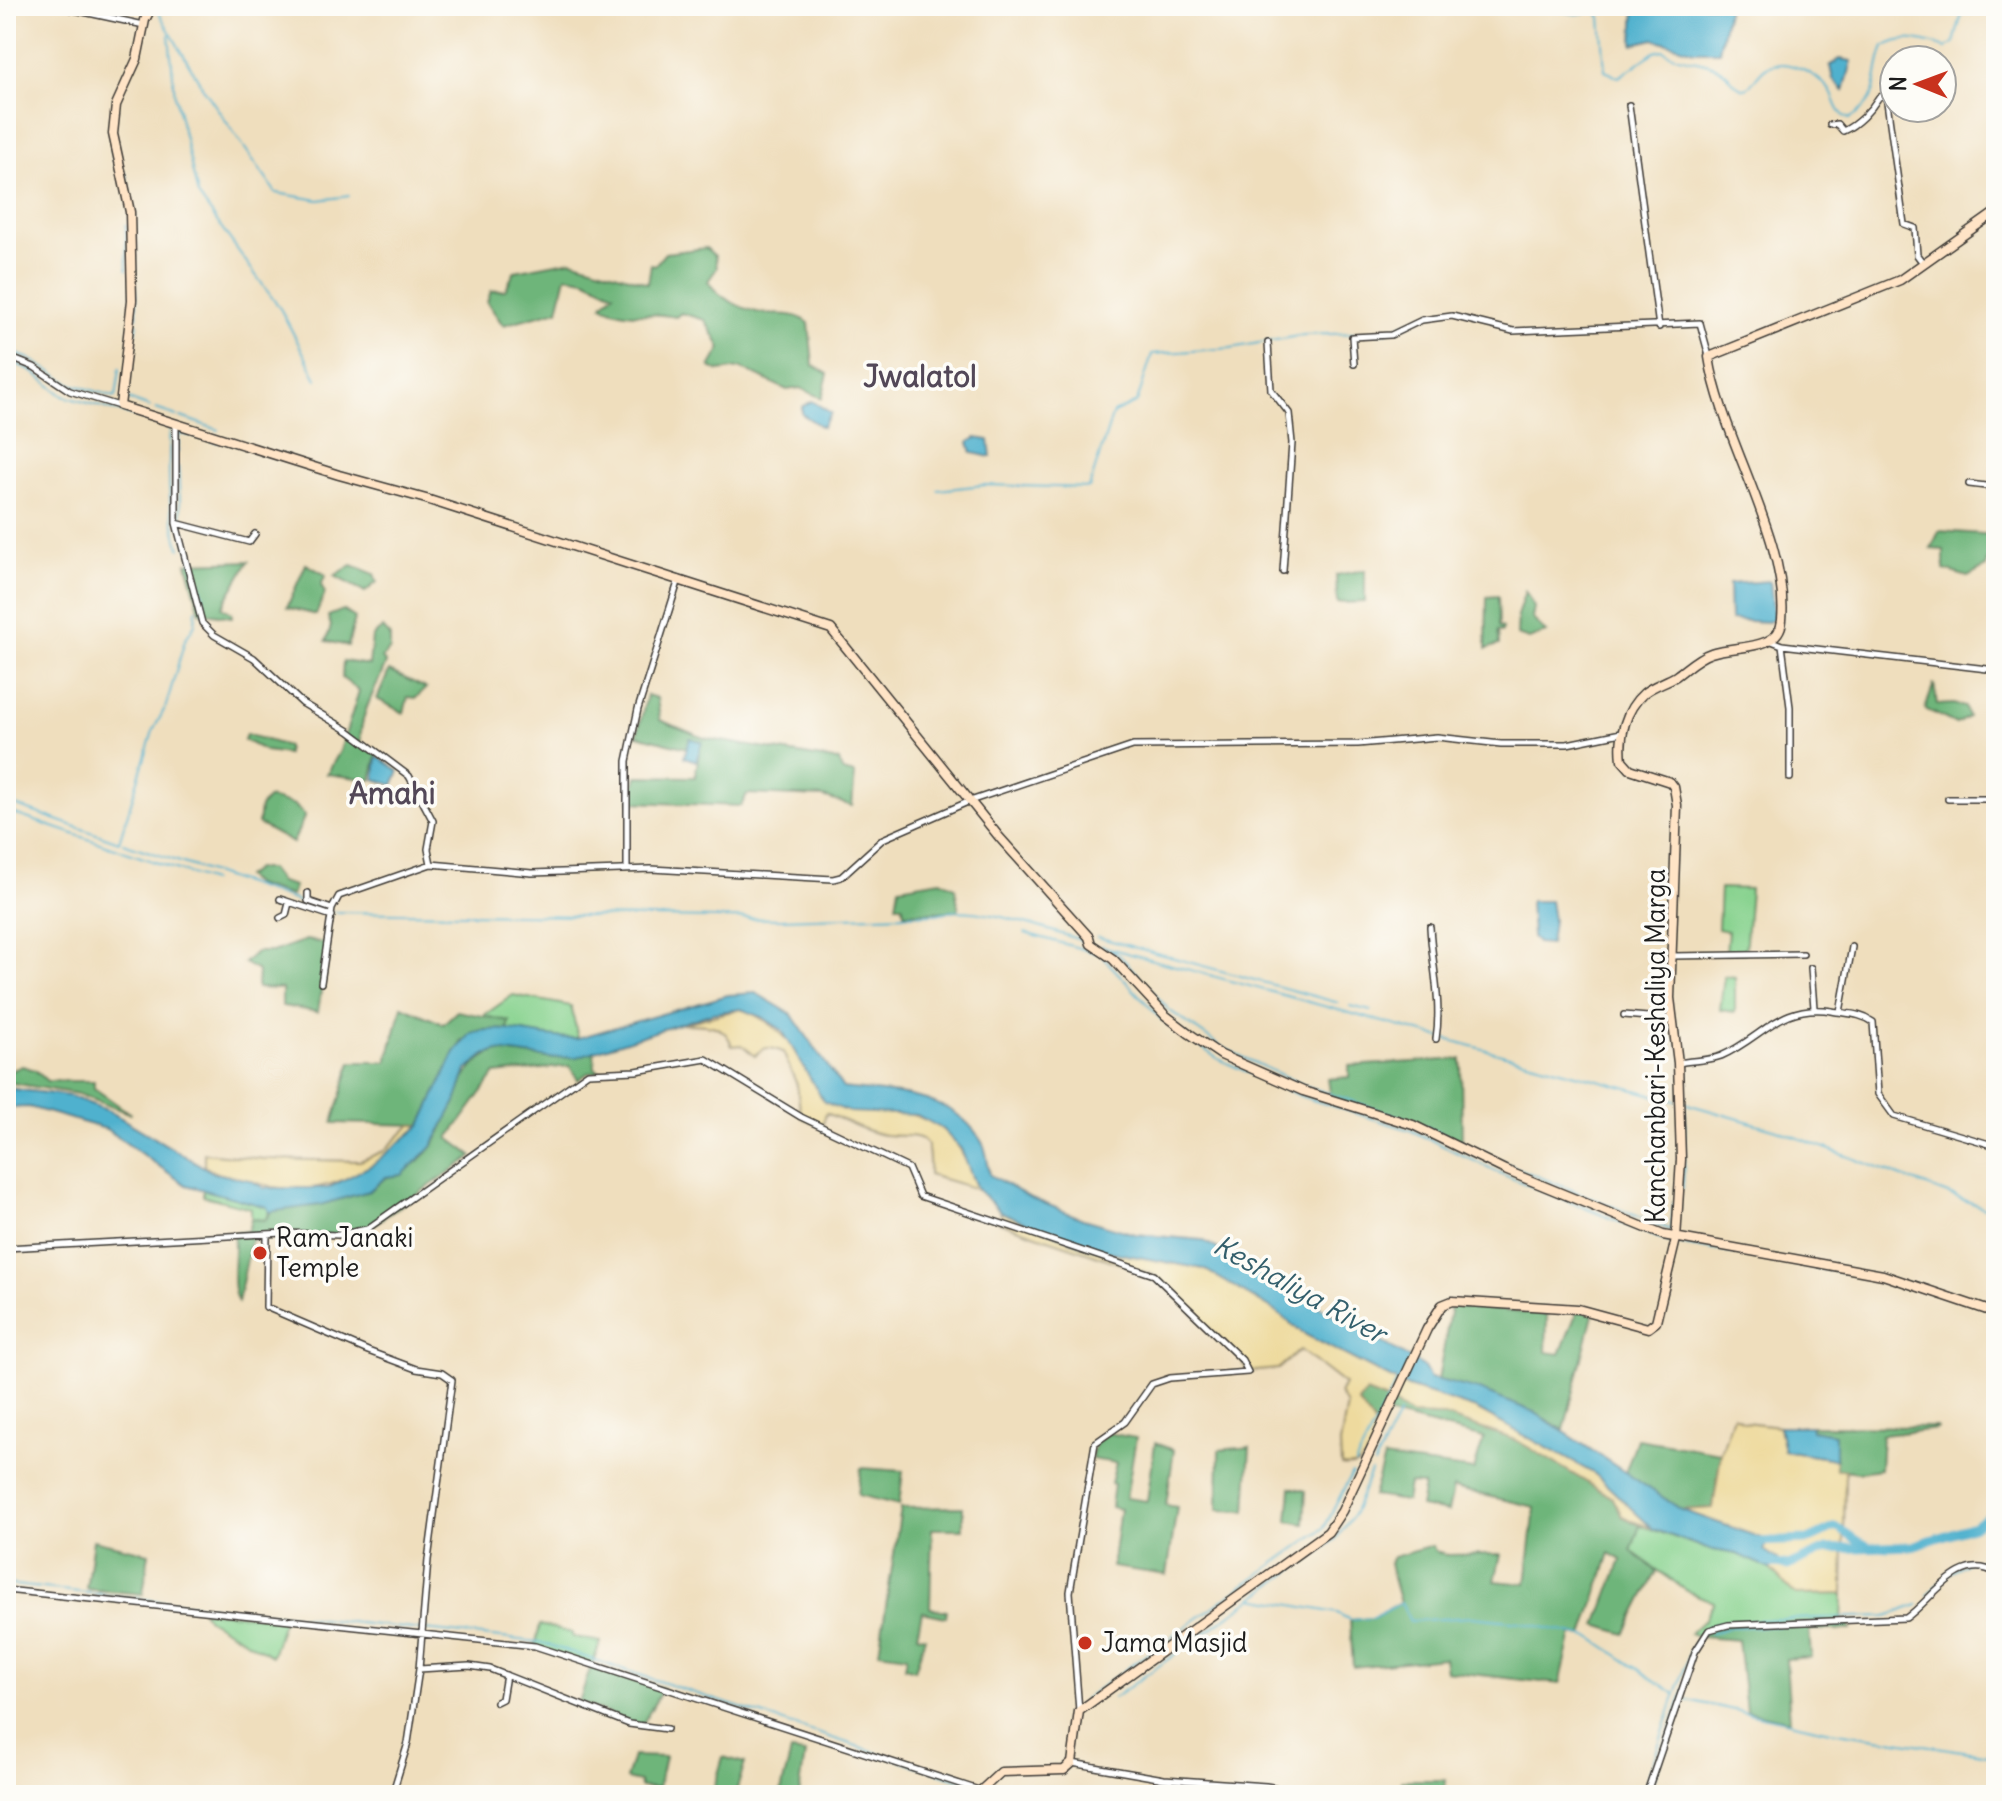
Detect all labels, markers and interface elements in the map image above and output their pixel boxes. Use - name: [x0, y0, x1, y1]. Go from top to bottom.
- north arrow: [1878, 44, 1958, 124]
- text: N: [1884, 76, 1912, 91]
- district label: Jwalatol: [863, 357, 977, 395]
- district label: Amahi: [349, 774, 435, 812]
- street label: Kanchanbari-Keshaliya Marga: [1639, 869, 1672, 1223]
- place label: Ram Janaki Temple: [276, 1221, 413, 1284]
- water label: Keshaliya River: [1207, 1227, 1396, 1353]
- marker: Ram Janaki Temple: [251, 1244, 269, 1262]
- place label: Jama Masjid: [1101, 1626, 1247, 1659]
- marker: Jama Masjid: [1076, 1634, 1094, 1652]

